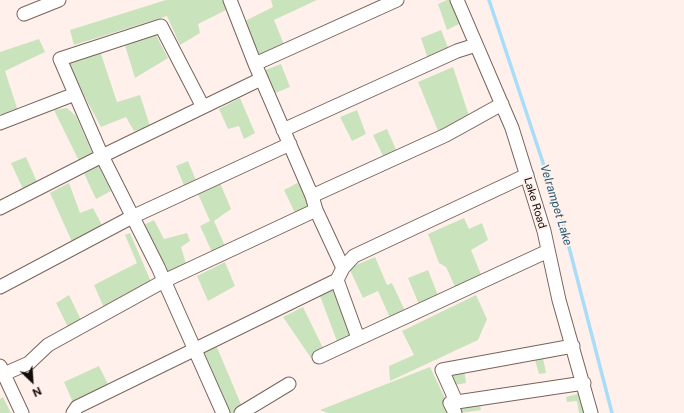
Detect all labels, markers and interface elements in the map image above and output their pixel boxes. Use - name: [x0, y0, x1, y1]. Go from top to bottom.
- water label: Velrampet Lake: [537, 163, 575, 247]
- street label: Lake Road: [521, 176, 549, 230]
- north arrow: [12, 361, 52, 401]
- text: N: [31, 385, 44, 399]

